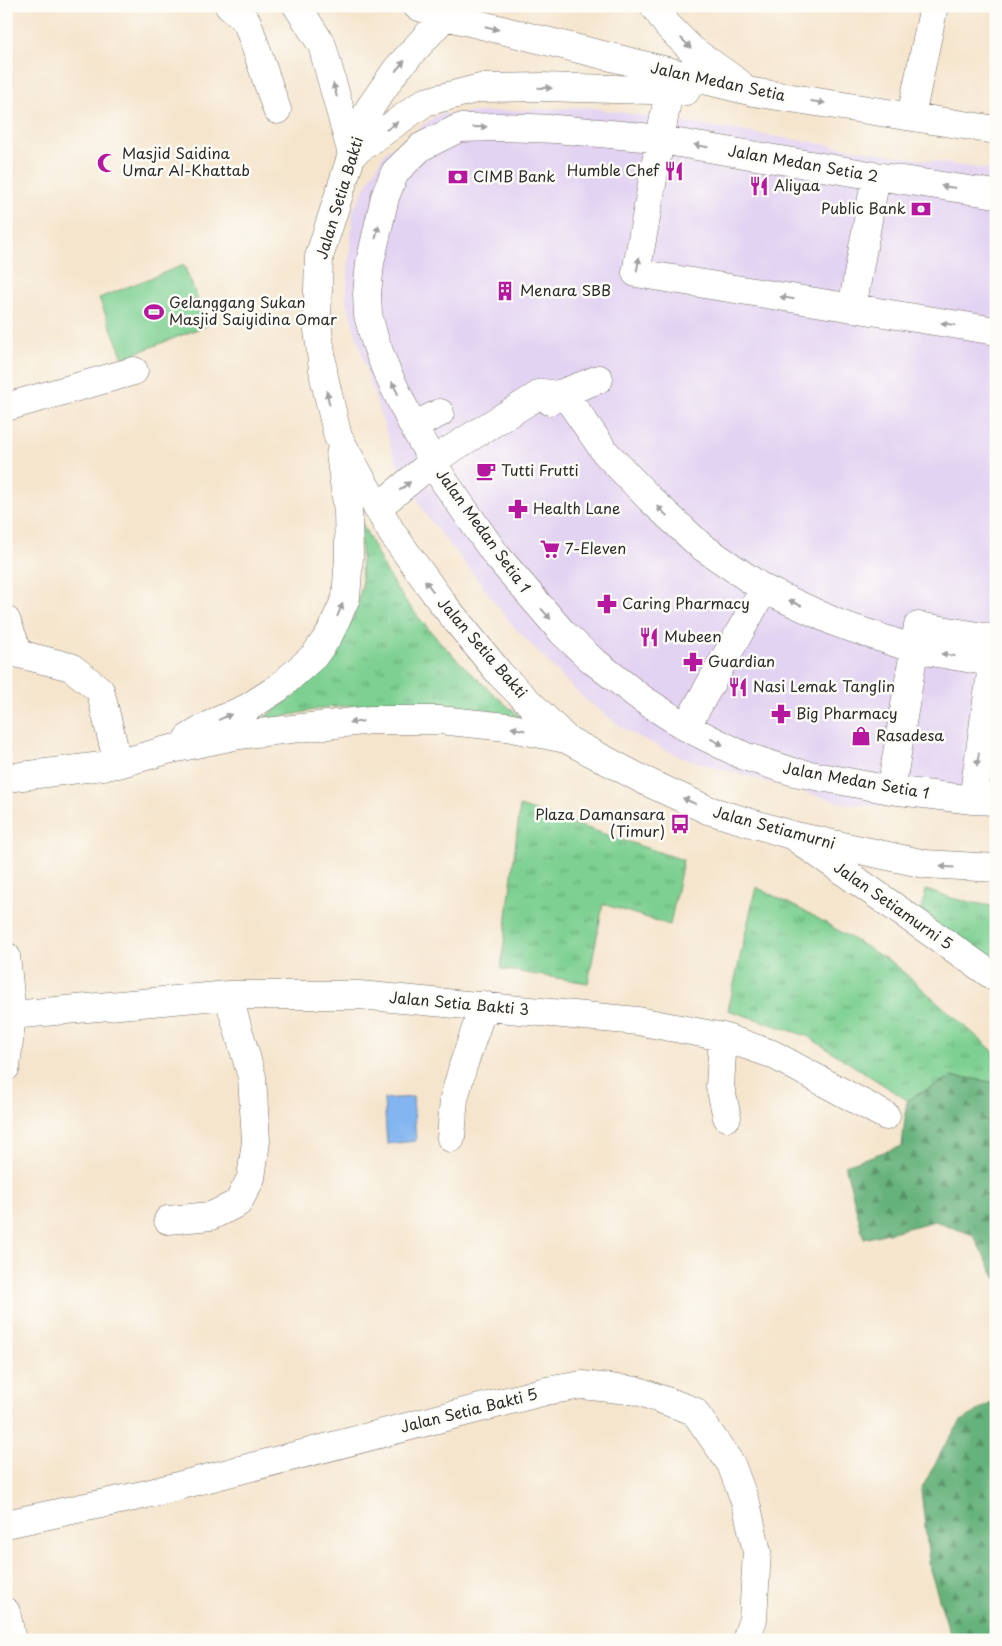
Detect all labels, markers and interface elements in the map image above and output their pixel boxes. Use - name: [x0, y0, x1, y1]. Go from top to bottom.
- one-way arrow: [484, 24, 499, 32]
- one-way arrow: [679, 37, 691, 49]
- street label: Jalan Medan Setia: [649, 55, 789, 106]
- one-way arrow: [394, 61, 406, 73]
- one-way arrow: [330, 83, 338, 98]
- one-way arrow: [537, 84, 553, 92]
- one-way arrow: [811, 98, 827, 106]
- one-way arrow: [385, 121, 399, 131]
- one-way arrow: [473, 123, 489, 131]
- street label: Jalan Setia Bakti: [309, 134, 368, 262]
- street label: Jalan Medan Setia 2: [726, 138, 880, 187]
- place label: Masjid Saidina Umar Al-Khattab: [122, 141, 250, 181]
- one-way arrow: [692, 142, 708, 150]
- mosque icon: Masjid Saidina Umar Al-Khattab: [96, 152, 118, 174]
- place label: Humble Chef: [567, 158, 660, 181]
- restaurant icon: Humble Chef: [663, 160, 685, 182]
- place label: CIMB Bank: [473, 164, 555, 187]
- bank icon: CIMB Bank: [447, 166, 469, 188]
- place label: Aliyaa: [774, 173, 821, 196]
- restaurant icon: Aliyaa: [748, 175, 770, 197]
- one-way arrow: [939, 182, 955, 190]
- place label: Public Bank: [821, 196, 906, 219]
- bank icon: Public Bank: [910, 198, 932, 220]
- one-way arrow: [373, 224, 381, 239]
- one-way arrow: [634, 256, 642, 272]
- place label: Menara SBB: [520, 278, 611, 301]
- building icon: Menara SBB: [494, 280, 516, 302]
- place label: Gelanggang Sukan Masjid Saiyidina Omar: [169, 290, 337, 330]
- one-way arrow: [779, 293, 795, 301]
- sports icon: Gelanggang Sukan Masjid Saiyidina Omar: [143, 301, 165, 323]
- one-way arrow: [939, 319, 955, 327]
- one-way arrow: [391, 381, 399, 395]
- one-way arrow: [324, 389, 332, 405]
- place label: Tutti Frutti: [501, 458, 579, 481]
- cafe icon: Tutti Frutti: [475, 460, 497, 482]
- street label: Jalan Medan Setia 1: [431, 463, 537, 597]
- one-way arrow: [398, 480, 411, 491]
- place label: Health Lane: [533, 496, 620, 519]
- pharmacy icon: Health Lane: [507, 498, 529, 520]
- one-way arrow: [657, 505, 669, 517]
- place label: 7-Eleven: [565, 536, 626, 559]
- supermarket icon: 7-Eleven: [539, 538, 561, 560]
- one-way arrow: [424, 579, 434, 593]
- place label: Caring Pharmacy: [622, 591, 750, 614]
- street label: Jalan Setia Bakti: [433, 592, 533, 702]
- pharmacy icon: Caring Pharmacy: [596, 593, 618, 615]
- one-way arrow: [787, 599, 802, 608]
- one-way arrow: [337, 603, 345, 617]
- one-way arrow: [540, 607, 552, 619]
- place label: Mubeen: [664, 624, 722, 647]
- restaurant icon: Mubeen: [638, 626, 660, 648]
- place label: Guardian: [708, 649, 775, 672]
- pharmacy icon: Guardian: [682, 651, 704, 673]
- one-way arrow: [939, 651, 955, 659]
- place label: Nasi Lemak Tanglin: [753, 674, 895, 697]
- restaurant icon: Nasi Lemak Tanglin: [727, 676, 749, 698]
- place label: Big Pharmacy: [796, 701, 898, 724]
- pharmacy icon: Big Pharmacy: [770, 703, 792, 725]
- one-way arrow: [218, 713, 232, 721]
- one-way arrow: [348, 718, 364, 726]
- place label: Rasadesa: [876, 723, 944, 746]
- one-way arrow: [510, 725, 526, 733]
- shop icon: Rasadesa: [850, 725, 872, 747]
- one-way arrow: [710, 738, 724, 746]
- one-way arrow: [974, 751, 982, 767]
- street label: Jalan Medan Setia 1: [781, 755, 931, 804]
- one-way arrow: [681, 797, 696, 805]
- street label: Jalan Setiamurni: [711, 799, 838, 854]
- place label: Plaza Damansara (Timur): [535, 802, 666, 842]
- bus stop icon: Plaza Damansara (Timur): [669, 813, 691, 835]
- street label: Jalan Setiamurni 5: [830, 855, 958, 955]
- one-way arrow: [939, 862, 955, 870]
- street label: Jalan Setia Bakti 3: [388, 985, 530, 1020]
- street label: Jalan Setia Bakti 5: [398, 1381, 540, 1438]

